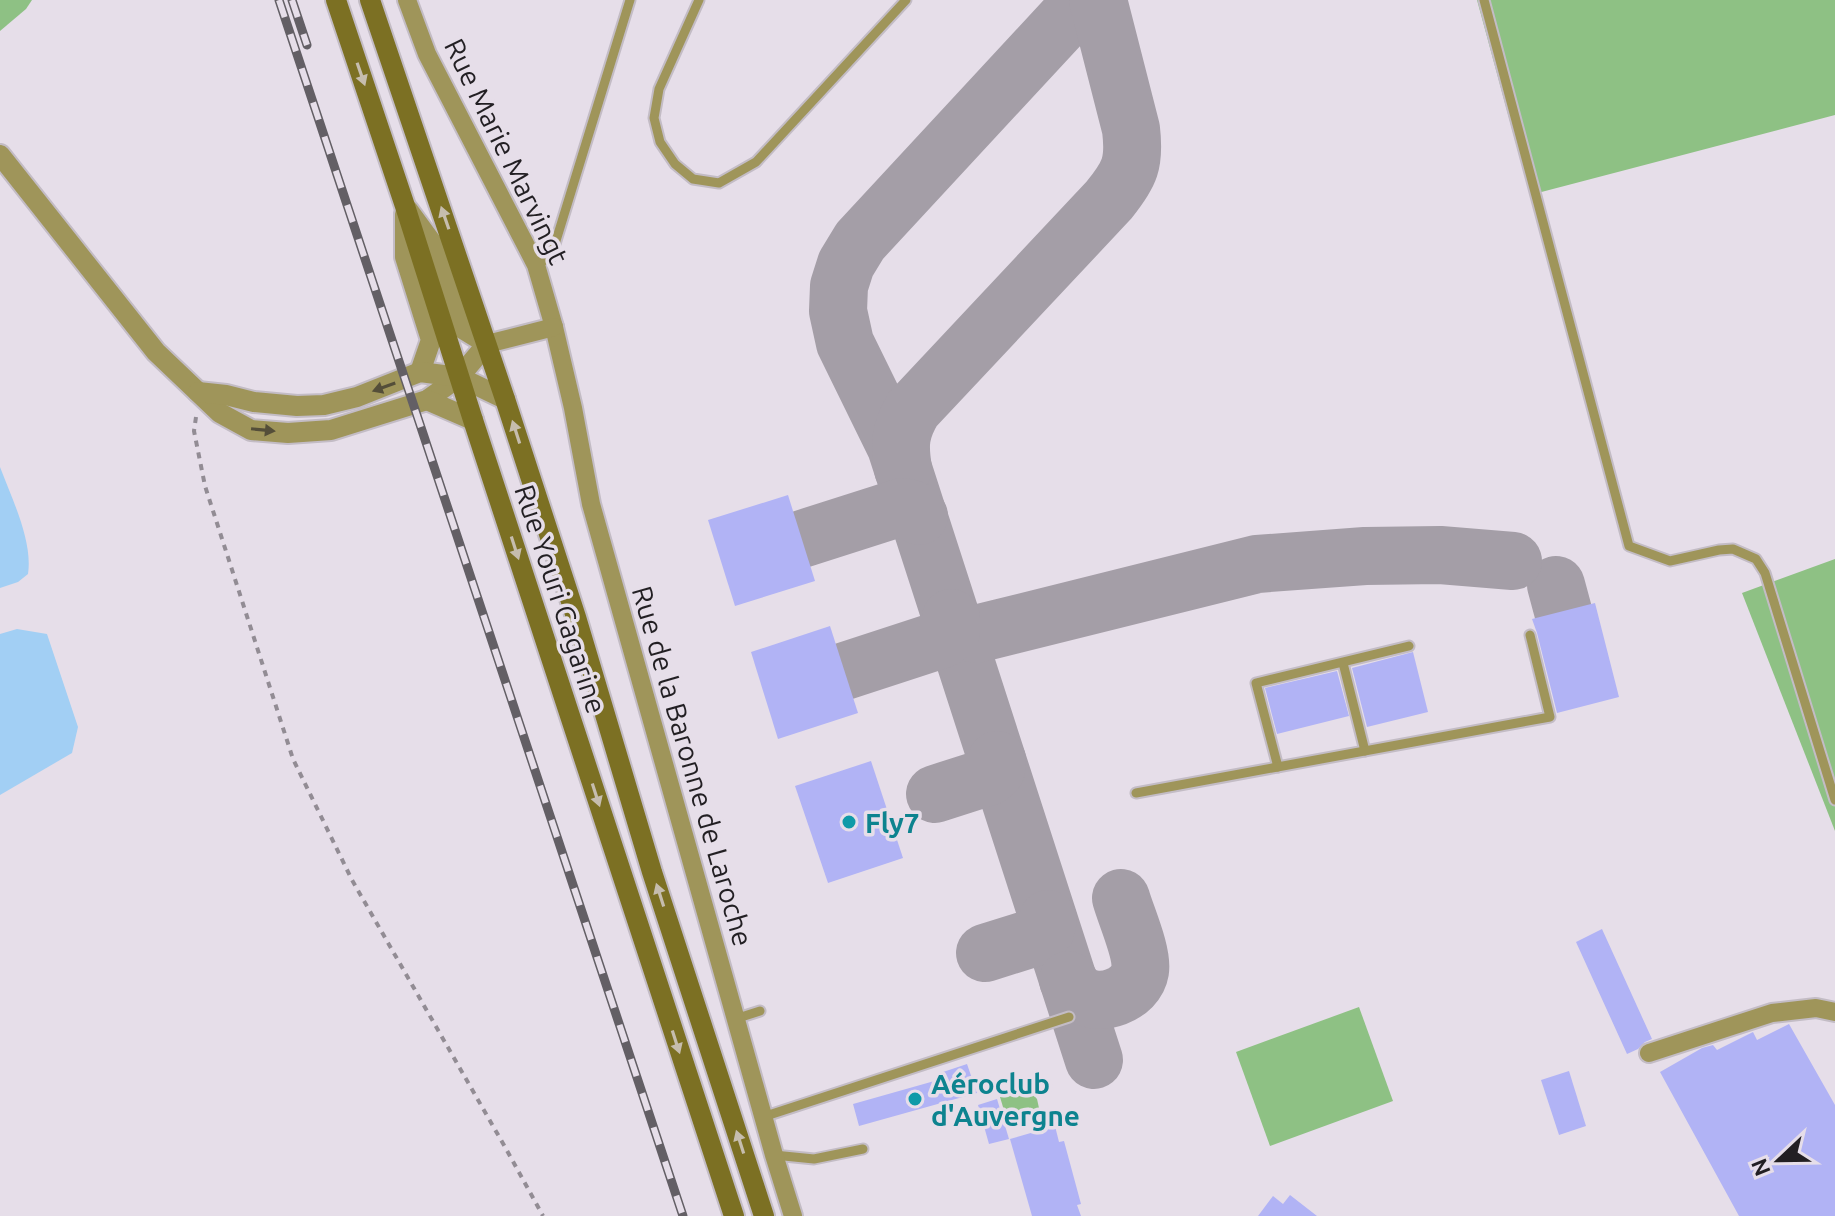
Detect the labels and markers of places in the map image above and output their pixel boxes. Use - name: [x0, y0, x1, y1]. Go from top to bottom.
- place label: Fly7: [865, 807, 920, 838]
- marker: Fly7: [840, 813, 858, 831]
- place label: Aéroclub d'Auvergne: [931, 1068, 1080, 1131]
- marker: Aéroclub d'Auvergne: [906, 1090, 924, 1108]

